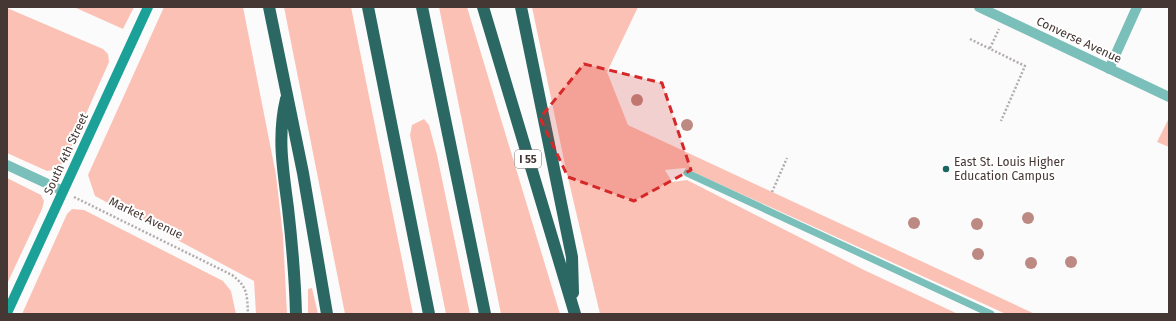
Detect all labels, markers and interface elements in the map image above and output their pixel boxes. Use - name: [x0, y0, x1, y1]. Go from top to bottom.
- street label: Converse Avenue: [1034, 14, 1124, 66]
- street label: South 4th Street: [41, 110, 91, 197]
- road number: I 55: [515, 150, 541, 168]
- place label: East St. Louis Higher Education Campus: [954, 155, 1065, 183]
- marker: East St. Louis Higher Education Campus: [941, 164, 951, 174]
- street label: Market Avenue: [107, 194, 185, 242]

